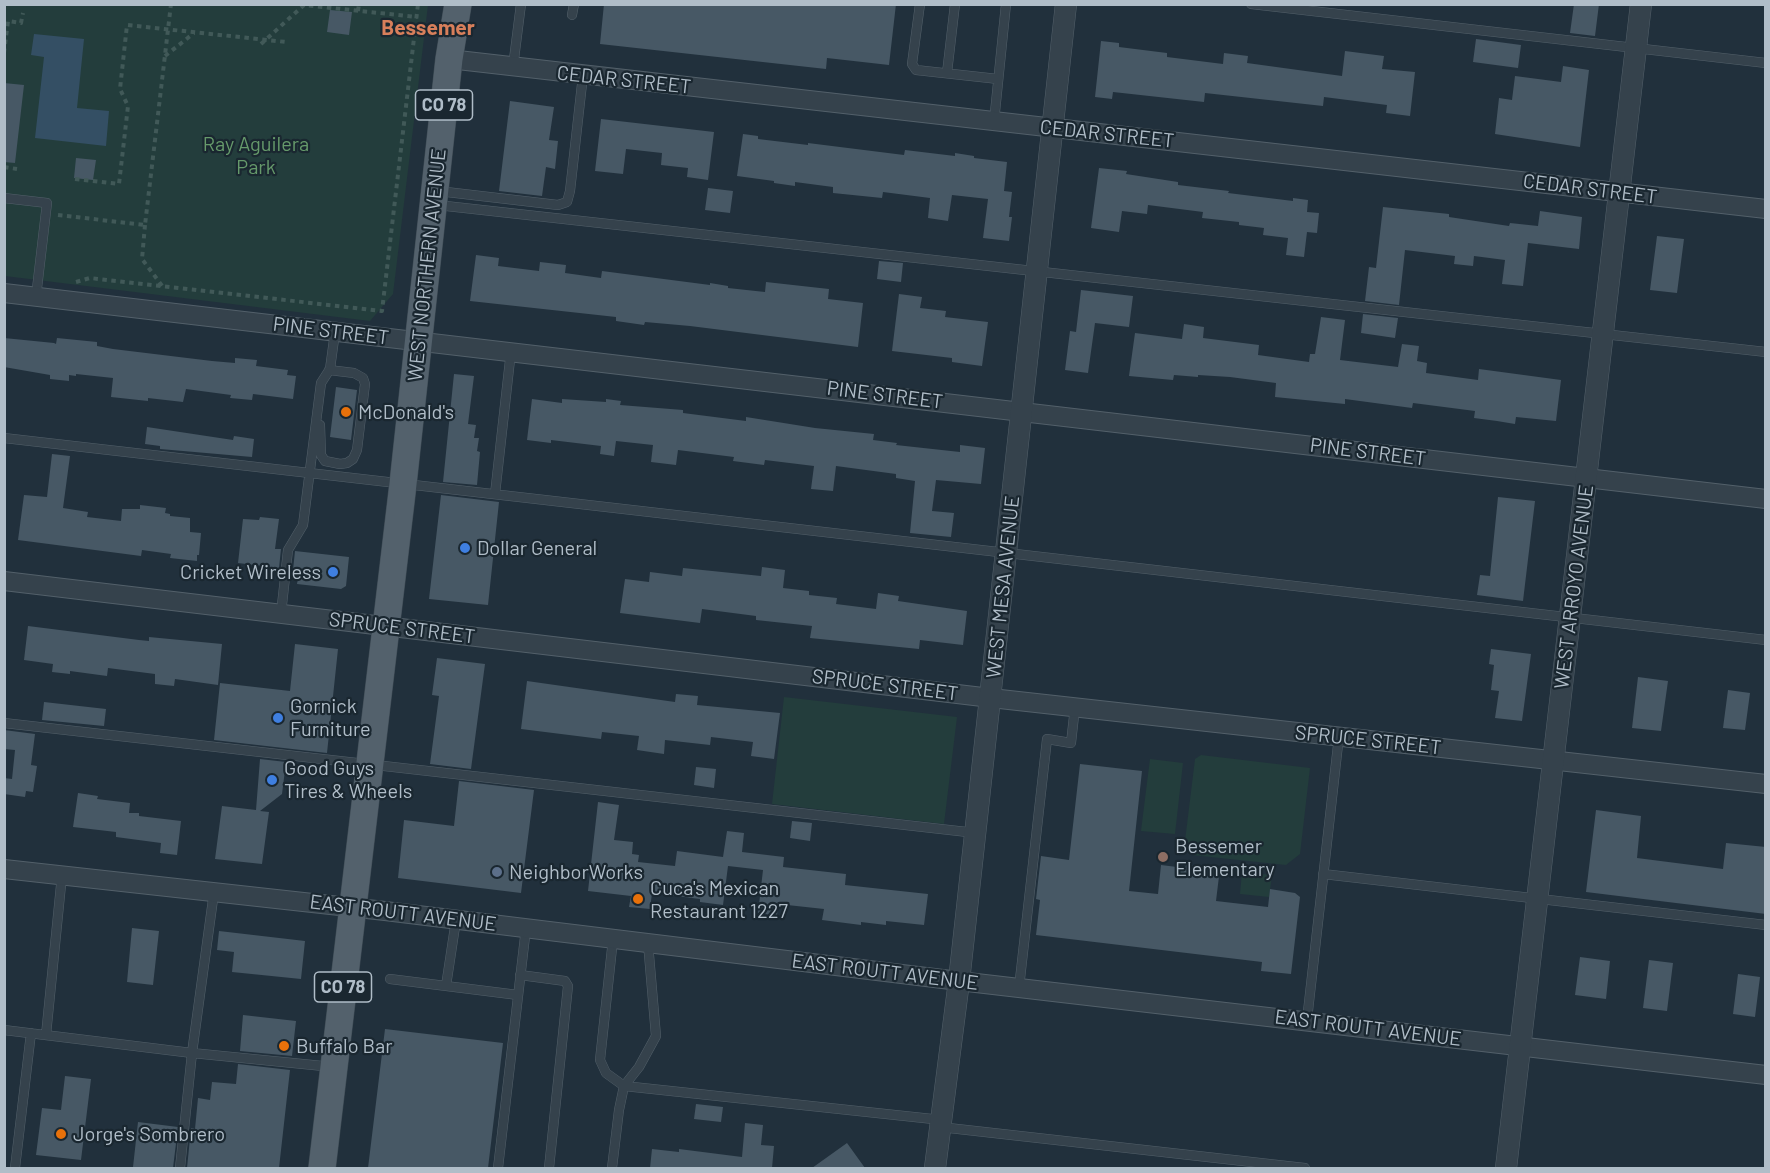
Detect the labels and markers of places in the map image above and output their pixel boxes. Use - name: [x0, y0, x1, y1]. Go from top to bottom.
- place label: McDonald's: [358, 400, 454, 424]
- marker: McDonald's: [339, 405, 353, 419]
- place label: Dollar General: [477, 536, 597, 560]
- marker: Dollar General: [458, 541, 472, 555]
- place label: Cricket Wireless: [180, 560, 321, 584]
- marker: Cricket Wireless: [326, 565, 340, 579]
- place label: Gornick Furniture: [290, 694, 371, 741]
- marker: Gornick Furniture: [271, 711, 285, 725]
- place label: Good Guys Tires & Wheels: [284, 756, 412, 803]
- marker: Good Guys Tires & Wheels: [265, 773, 279, 787]
- place label: Bessemer Elementary: [1175, 834, 1275, 881]
- marker: Bessemer Elementary: [1156, 850, 1170, 864]
- place label: NeighborWorks: [509, 860, 643, 884]
- marker: NeighborWorks: [490, 865, 504, 879]
- place label: Cuca's Mexican Restaurant 1227: [650, 876, 788, 923]
- marker: Cuca's Mexican Restaurant 1227: [631, 892, 645, 906]
- place label: Buffalo Bar: [296, 1034, 392, 1058]
- marker: Buffalo Bar: [277, 1039, 291, 1053]
- place label: Jorge's Sombrero: [73, 1122, 225, 1146]
- marker: Jorge's Sombrero: [54, 1127, 68, 1141]

